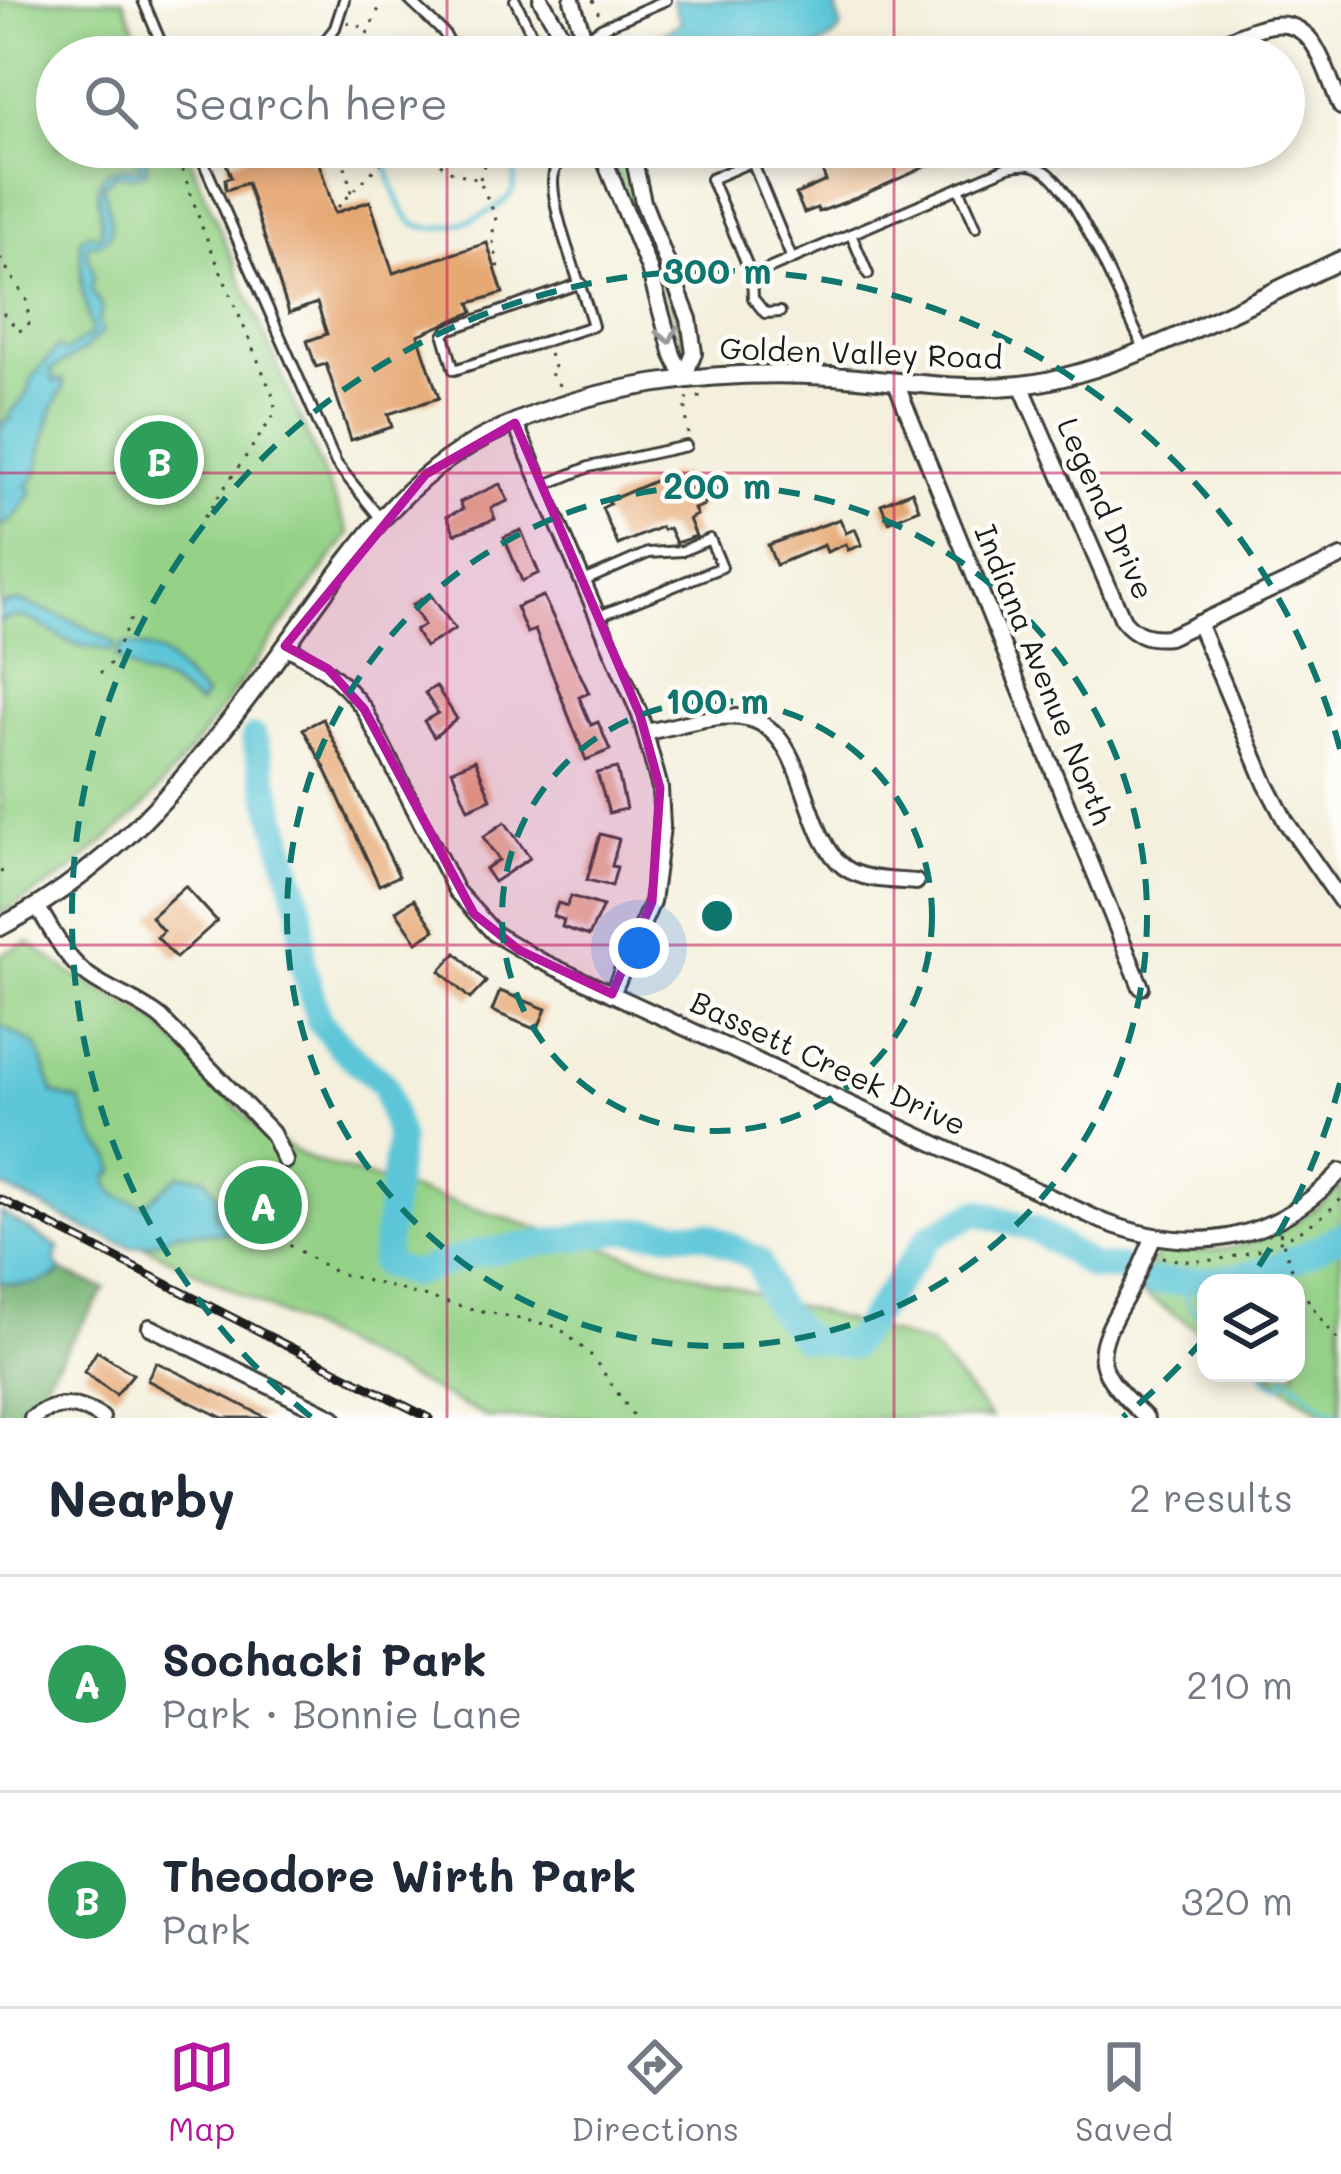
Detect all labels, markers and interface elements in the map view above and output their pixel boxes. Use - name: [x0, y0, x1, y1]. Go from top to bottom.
- search box: [36, 36, 1305, 168]
- icon: search: [78, 69, 144, 135]
- text: Search here: [174, 73, 448, 131]
- text: 300 m: [662, 246, 772, 293]
- one-way arrow: [655, 325, 680, 345]
- street label: Golden Valley Road: [719, 327, 1003, 377]
- street label: Legend Drive: [1049, 411, 1165, 605]
- pin: B: [120, 415, 198, 505]
- text: 200 m: [663, 461, 771, 508]
- street label: Indiana Avenue North: [966, 518, 1123, 830]
- text: 100 m: [665, 676, 769, 723]
- centre of rings: [696, 895, 738, 937]
- your location: [609, 918, 669, 978]
- street label: Bassett Creek Drive: [685, 981, 973, 1144]
- pin: A: [224, 1160, 302, 1250]
- map controls: [1197, 1274, 1305, 1382]
- button: layers: [1197, 1274, 1305, 1382]
- text: Nearby: [48, 1463, 235, 1530]
- text: 2 results: [1129, 1471, 1293, 1522]
- text: Sochacki Park: [162, 1629, 487, 1687]
- text: A: [73, 1658, 101, 1709]
- text: 210 m: [1186, 1658, 1293, 1709]
- text: Park · Bonnie Lane: [162, 1687, 522, 1738]
- text: Theodore Wirth Park: [162, 1845, 637, 1903]
- text: B: [74, 1874, 100, 1925]
- text: 320 m: [1181, 1874, 1293, 1925]
- text: Park: [162, 1903, 250, 1954]
- tab: Map: [168, 2034, 235, 2149]
- tab: Directions: [571, 2034, 739, 2149]
- tab: Saved: [1075, 2034, 1173, 2149]

